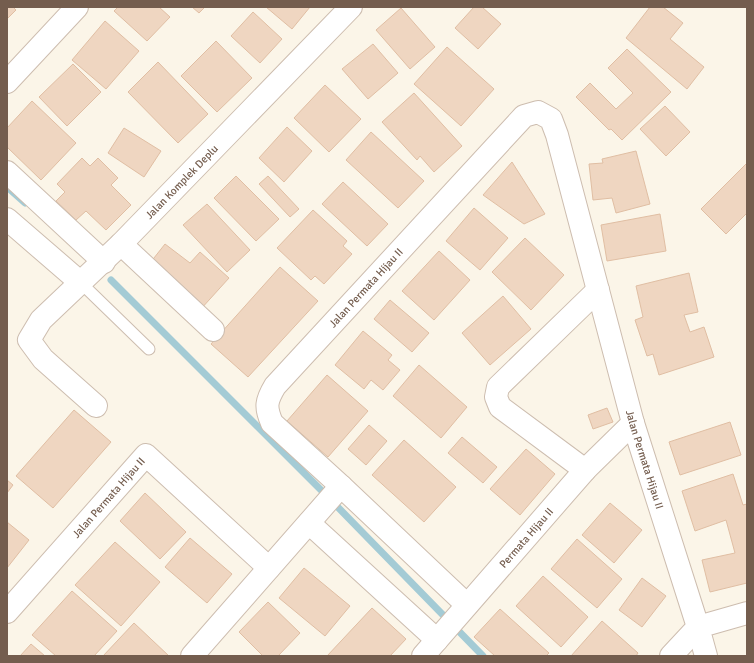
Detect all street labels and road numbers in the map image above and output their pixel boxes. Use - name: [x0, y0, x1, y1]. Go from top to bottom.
- street label: Jalan Komplek Deplu: [143, 142, 220, 222]
- street label: Jalan Permata Hijau II: [326, 245, 406, 330]
- street label: Jalan Permata Hijau II: [623, 409, 666, 511]
- street label: Jalan Permata Hijau II: [69, 455, 147, 540]
- street label: Permata Hijau II: [496, 505, 556, 570]

